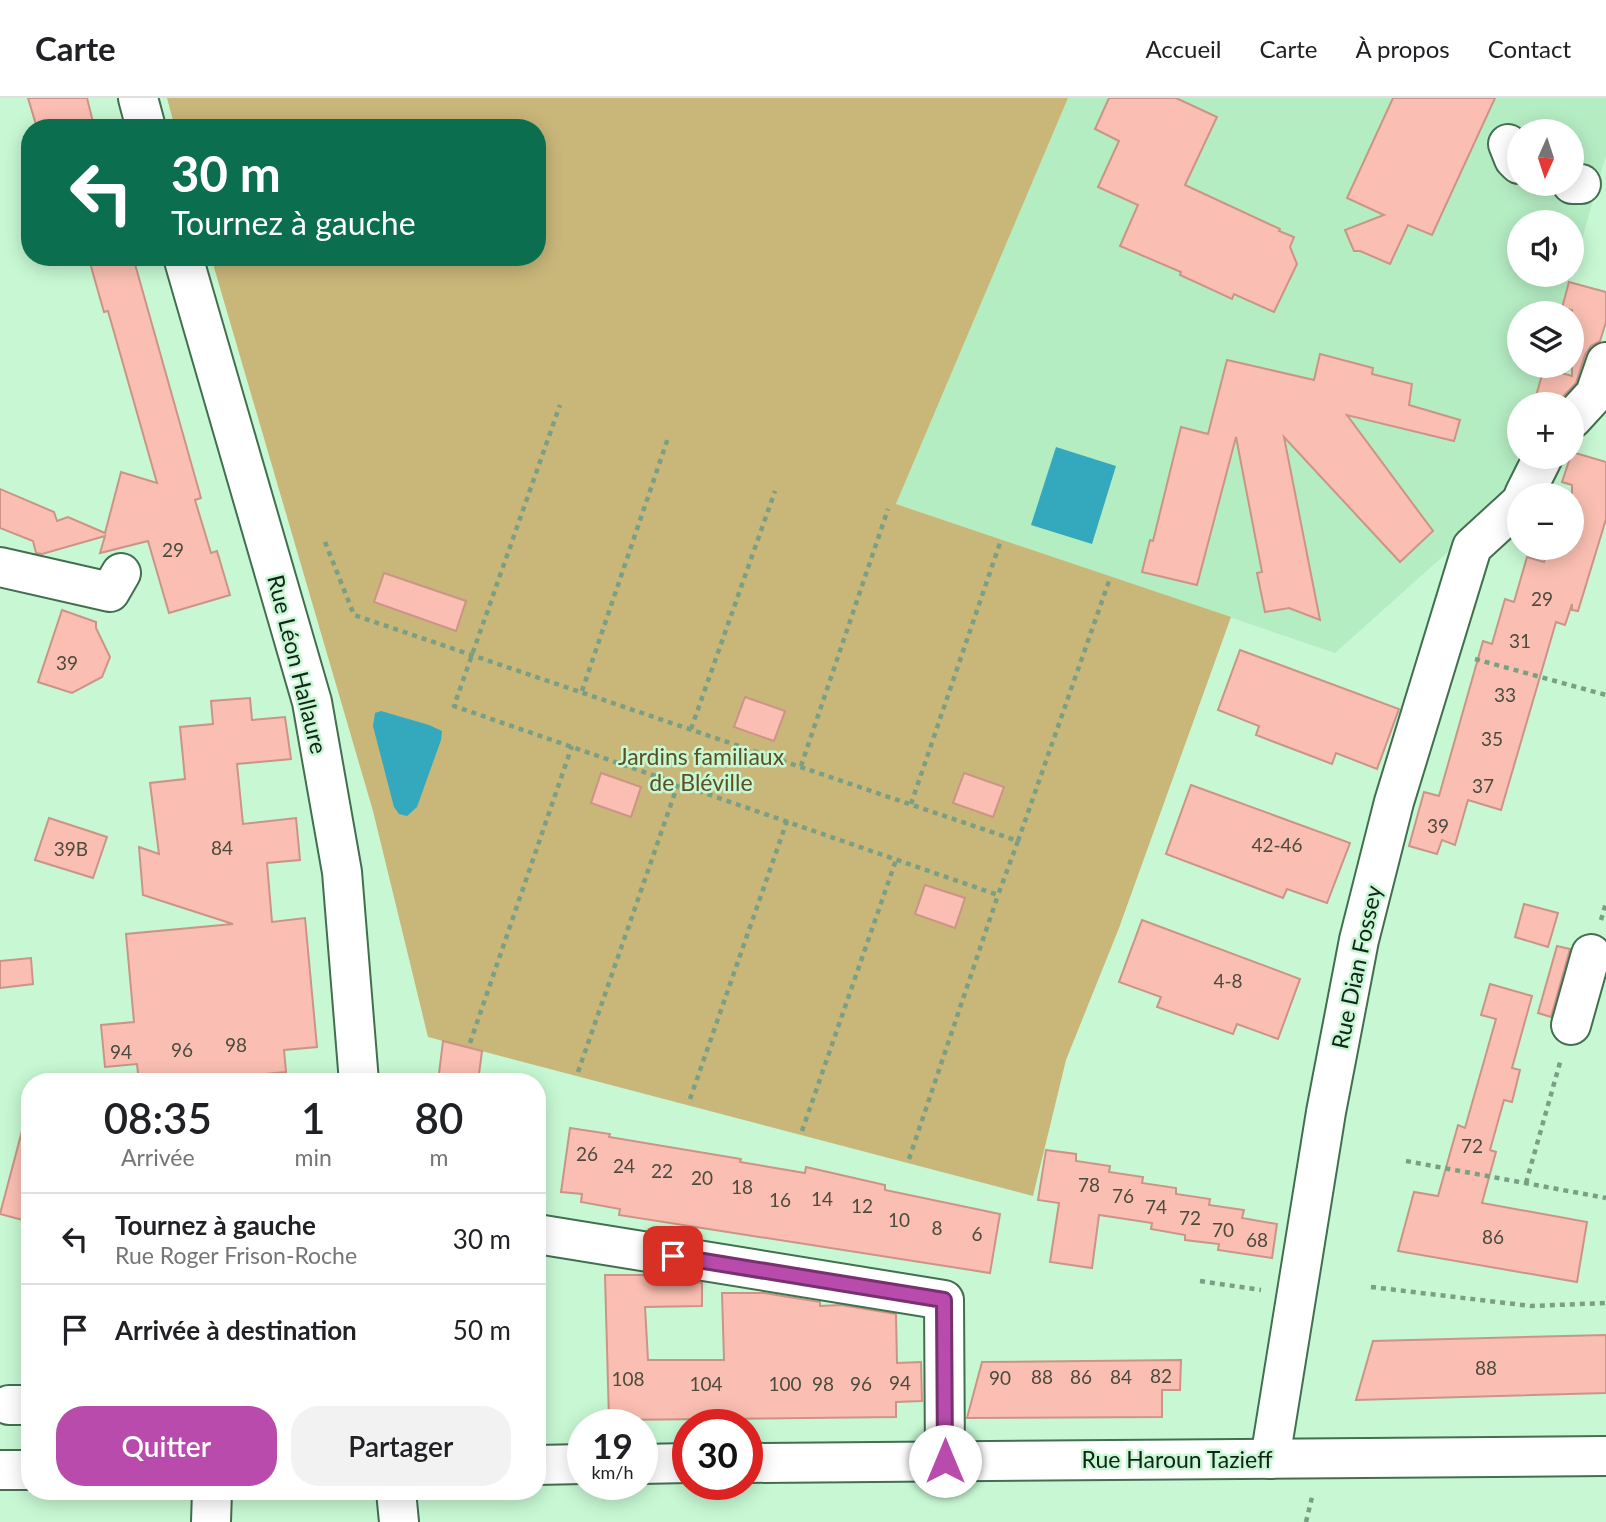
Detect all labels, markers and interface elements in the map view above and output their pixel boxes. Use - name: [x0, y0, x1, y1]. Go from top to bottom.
- text: Carte: [35, 28, 116, 68]
- text: Accueil: [1145, 34, 1221, 63]
- text: Carte: [1259, 34, 1317, 63]
- text: À propos: [1355, 34, 1450, 63]
- text: Contact: [1488, 34, 1571, 63]
- north arrow: [1507, 119, 1584, 196]
- map controls: [1507, 119, 1584, 560]
- text: 30 m: [171, 144, 281, 202]
- icon: left: [56, 147, 147, 238]
- text: Tournez à gauche: [171, 203, 416, 242]
- button: sound: [1507, 210, 1584, 287]
- button: layers: [1507, 301, 1584, 378]
- button: +: [1507, 392, 1584, 469]
- button: −: [1507, 483, 1584, 560]
- house number: 29: [162, 538, 184, 561]
- street label: Rue Léon Hallaure: [262, 572, 334, 756]
- house number: 29: [1531, 587, 1553, 610]
- house number: 31: [1509, 629, 1531, 652]
- house number: 39: [56, 651, 78, 674]
- house number: 33: [1494, 683, 1516, 706]
- house number: 35: [1481, 727, 1503, 750]
- park label: Jardins familiaux de Bléville: [618, 742, 785, 796]
- house number: 37: [1472, 774, 1494, 797]
- house number: 39: [1427, 814, 1449, 837]
- house number: 42-46: [1251, 833, 1303, 856]
- house number: 84: [211, 836, 233, 859]
- house number: 39B: [54, 837, 88, 860]
- street label: Rue Dian Fossey: [1325, 883, 1387, 1051]
- house number: 4-8: [1213, 969, 1243, 992]
- house number: 98: [225, 1033, 247, 1056]
- house number: 96: [171, 1038, 193, 1061]
- house number: 94: [110, 1040, 132, 1063]
- text: 08:35: [104, 1093, 212, 1143]
- text: 1: [301, 1093, 325, 1143]
- text: 80: [415, 1093, 463, 1143]
- house number: 72: [1461, 1134, 1483, 1157]
- house number: 26: [576, 1142, 598, 1165]
- text: Arrivée: [121, 1143, 195, 1171]
- text: min: [295, 1143, 332, 1171]
- text: m: [429, 1143, 448, 1171]
- house number: 24: [613, 1154, 635, 1177]
- house number: 22: [651, 1159, 673, 1182]
- house number: 20: [691, 1166, 713, 1189]
- house number: 78: [1078, 1173, 1100, 1196]
- house number: 18: [731, 1175, 753, 1198]
- house number: 76: [1112, 1184, 1134, 1207]
- house number: 14: [811, 1187, 833, 1210]
- house number: 16: [769, 1188, 791, 1211]
- house number: 12: [851, 1194, 873, 1217]
- house number: 74: [1145, 1195, 1167, 1218]
- house number: 72: [1179, 1206, 1201, 1229]
- house number: 10: [888, 1208, 910, 1231]
- text: Tournez à gauche: [115, 1209, 316, 1241]
- house number: 8: [931, 1216, 943, 1239]
- house number: 70: [1212, 1218, 1234, 1241]
- icon: left: [56, 1220, 94, 1258]
- house number: 6: [971, 1222, 983, 1245]
- text: 30 m: [453, 1223, 511, 1255]
- house number: 86: [1482, 1225, 1504, 1248]
- pin: [643, 1226, 703, 1286]
- house number: 68: [1246, 1228, 1268, 1251]
- icon: arrive: [654, 1237, 692, 1275]
- text: Rue Roger Frison-Roche: [115, 1241, 357, 1269]
- icon: arrive: [56, 1311, 94, 1349]
- text: Arrivée à destination: [115, 1314, 357, 1346]
- text: 50 m: [453, 1314, 511, 1346]
- house number: 88: [1475, 1356, 1497, 1379]
- house number: 82: [1150, 1364, 1172, 1387]
- house number: 88: [1031, 1365, 1053, 1388]
- house number: 86: [1070, 1365, 1092, 1388]
- house number: 84: [1110, 1365, 1132, 1388]
- house number: 90: [989, 1366, 1011, 1389]
- house number: 108: [611, 1367, 645, 1390]
- house number: 94: [889, 1371, 911, 1394]
- house number: 104: [689, 1372, 723, 1395]
- house number: 100: [768, 1372, 802, 1395]
- house number: 98: [812, 1372, 834, 1395]
- house number: 96: [850, 1372, 872, 1395]
- button: Quitter: [56, 1406, 277, 1486]
- button: Partager: [291, 1406, 511, 1486]
- speed limit sign: 30: [672, 1409, 763, 1500]
- text: 19: [592, 1424, 633, 1466]
- position arrow: [908, 1424, 982, 1498]
- street label: Rue Haroun Tazieff: [1082, 1445, 1273, 1473]
- text: km/h: [591, 1461, 634, 1483]

